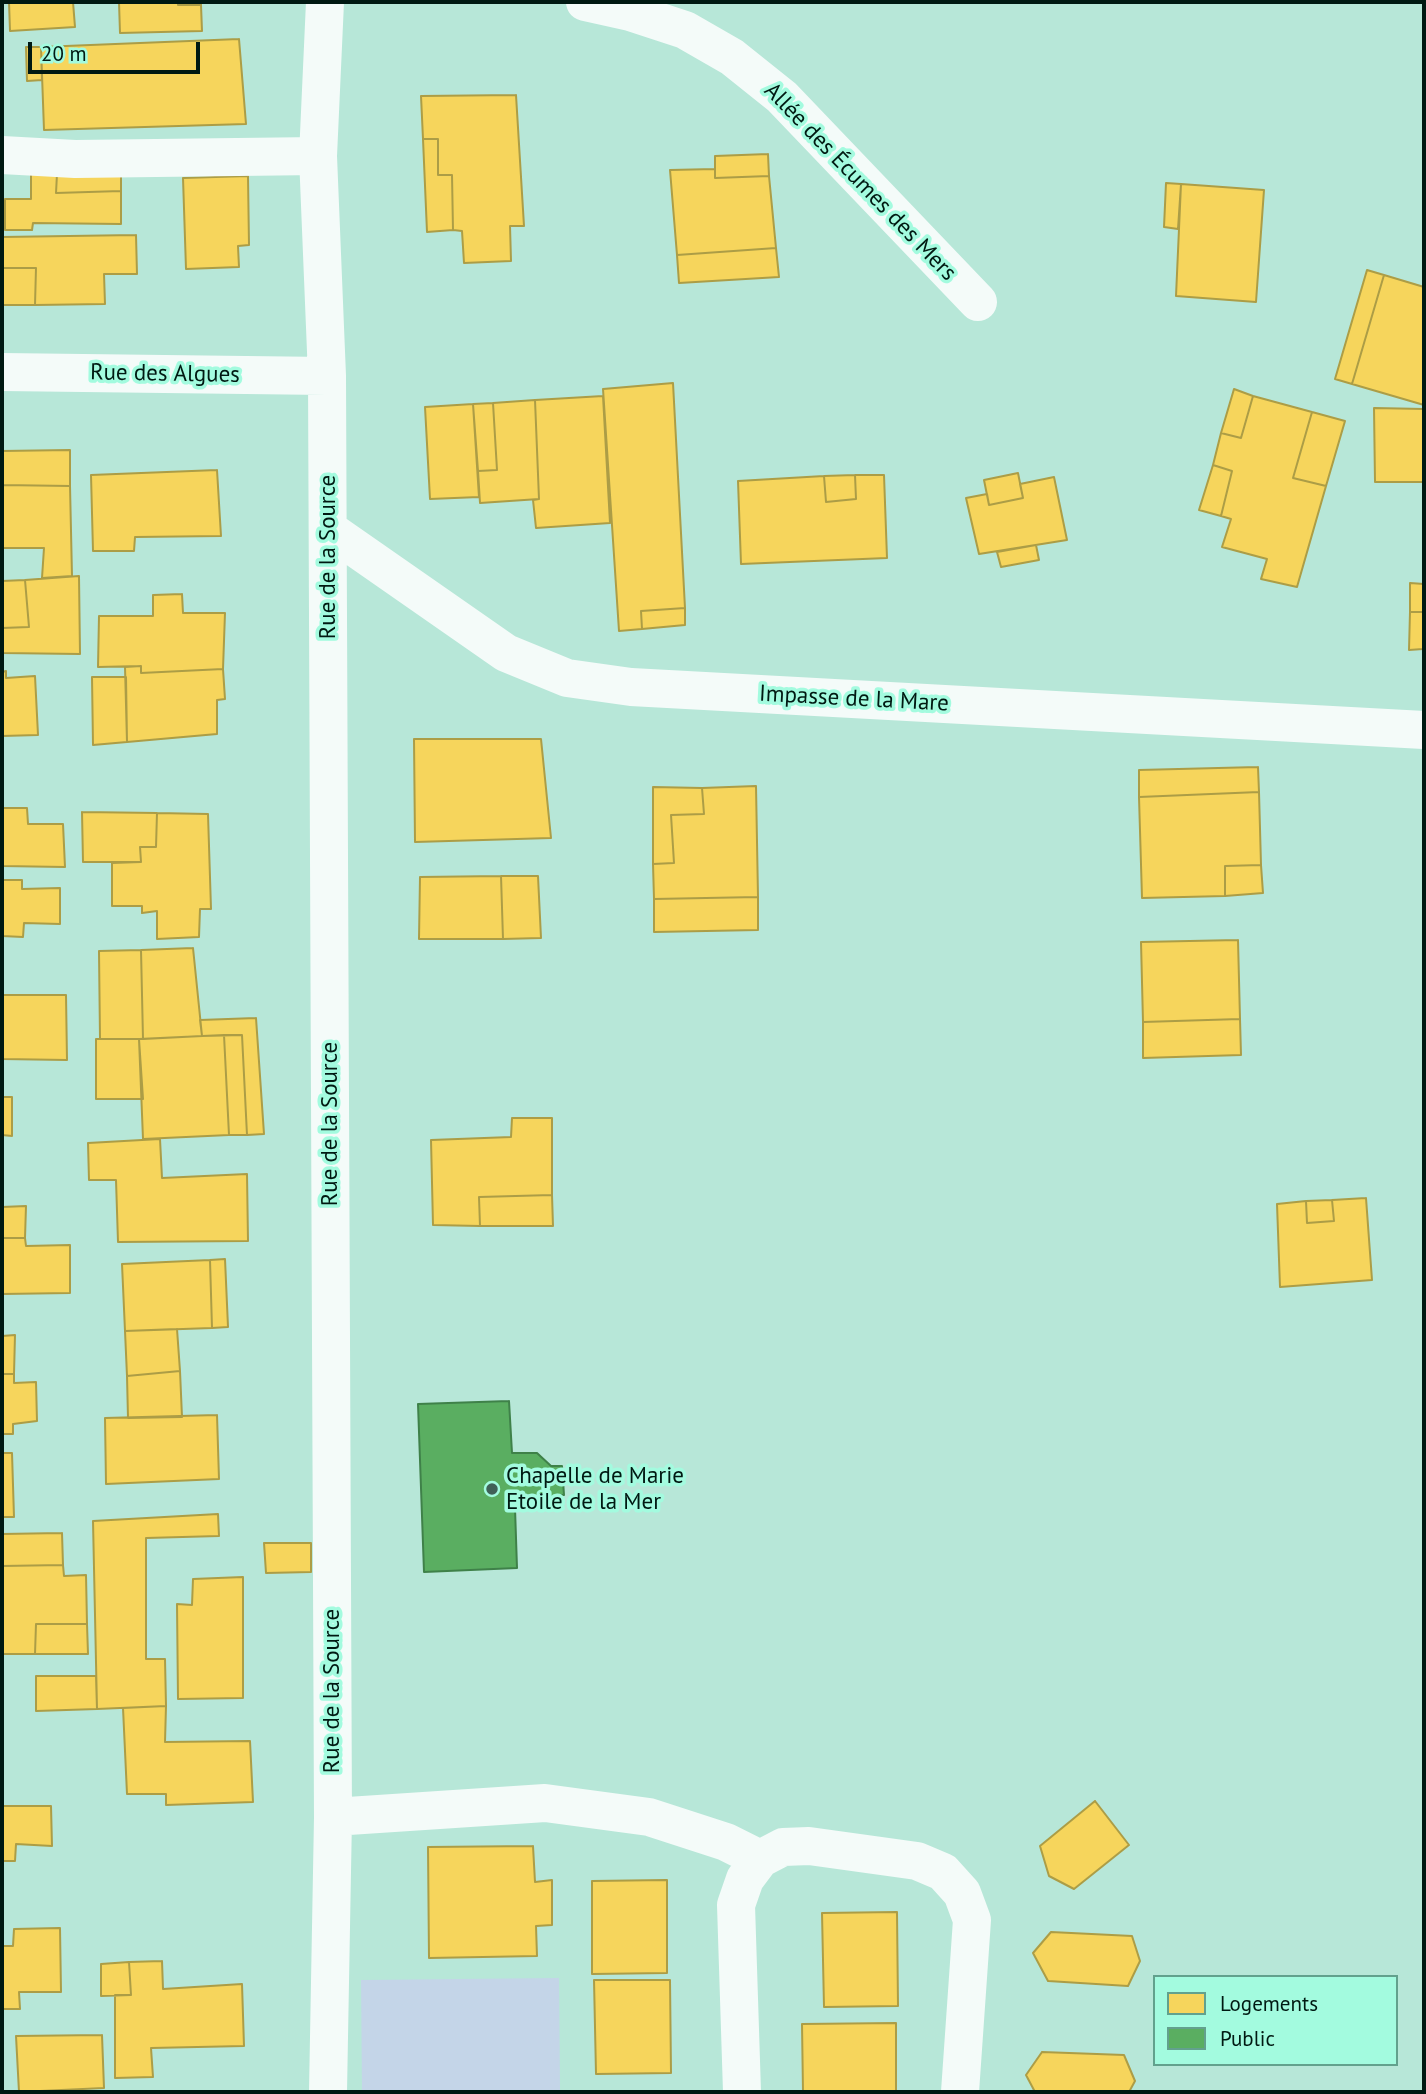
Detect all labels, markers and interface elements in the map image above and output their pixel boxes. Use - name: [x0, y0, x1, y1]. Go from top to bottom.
- scale bar: [32, 28, 203, 72]
- text: 20 m: [41, 40, 87, 67]
- street label: Allée des Écumes des Mers: [758, 77, 962, 287]
- street label: Rue des Algues: [90, 359, 240, 389]
- street label: Rue de la Source: [314, 475, 342, 639]
- street label: Impasse de la Mare: [758, 680, 950, 718]
- street label: Rue de la Source: [316, 1042, 344, 1206]
- place label: Chapelle de Marie Etoile de la Mer: [506, 1462, 684, 1516]
- marker: Chapelle de Marie Etoile de la Mer: [484, 1481, 500, 1497]
- street label: Rue de la Source: [318, 1609, 346, 1773]
- legend: [1153, 1975, 1398, 2066]
- text: Logements: [1220, 1990, 1318, 2017]
- text: Public: [1220, 2025, 1275, 2052]

